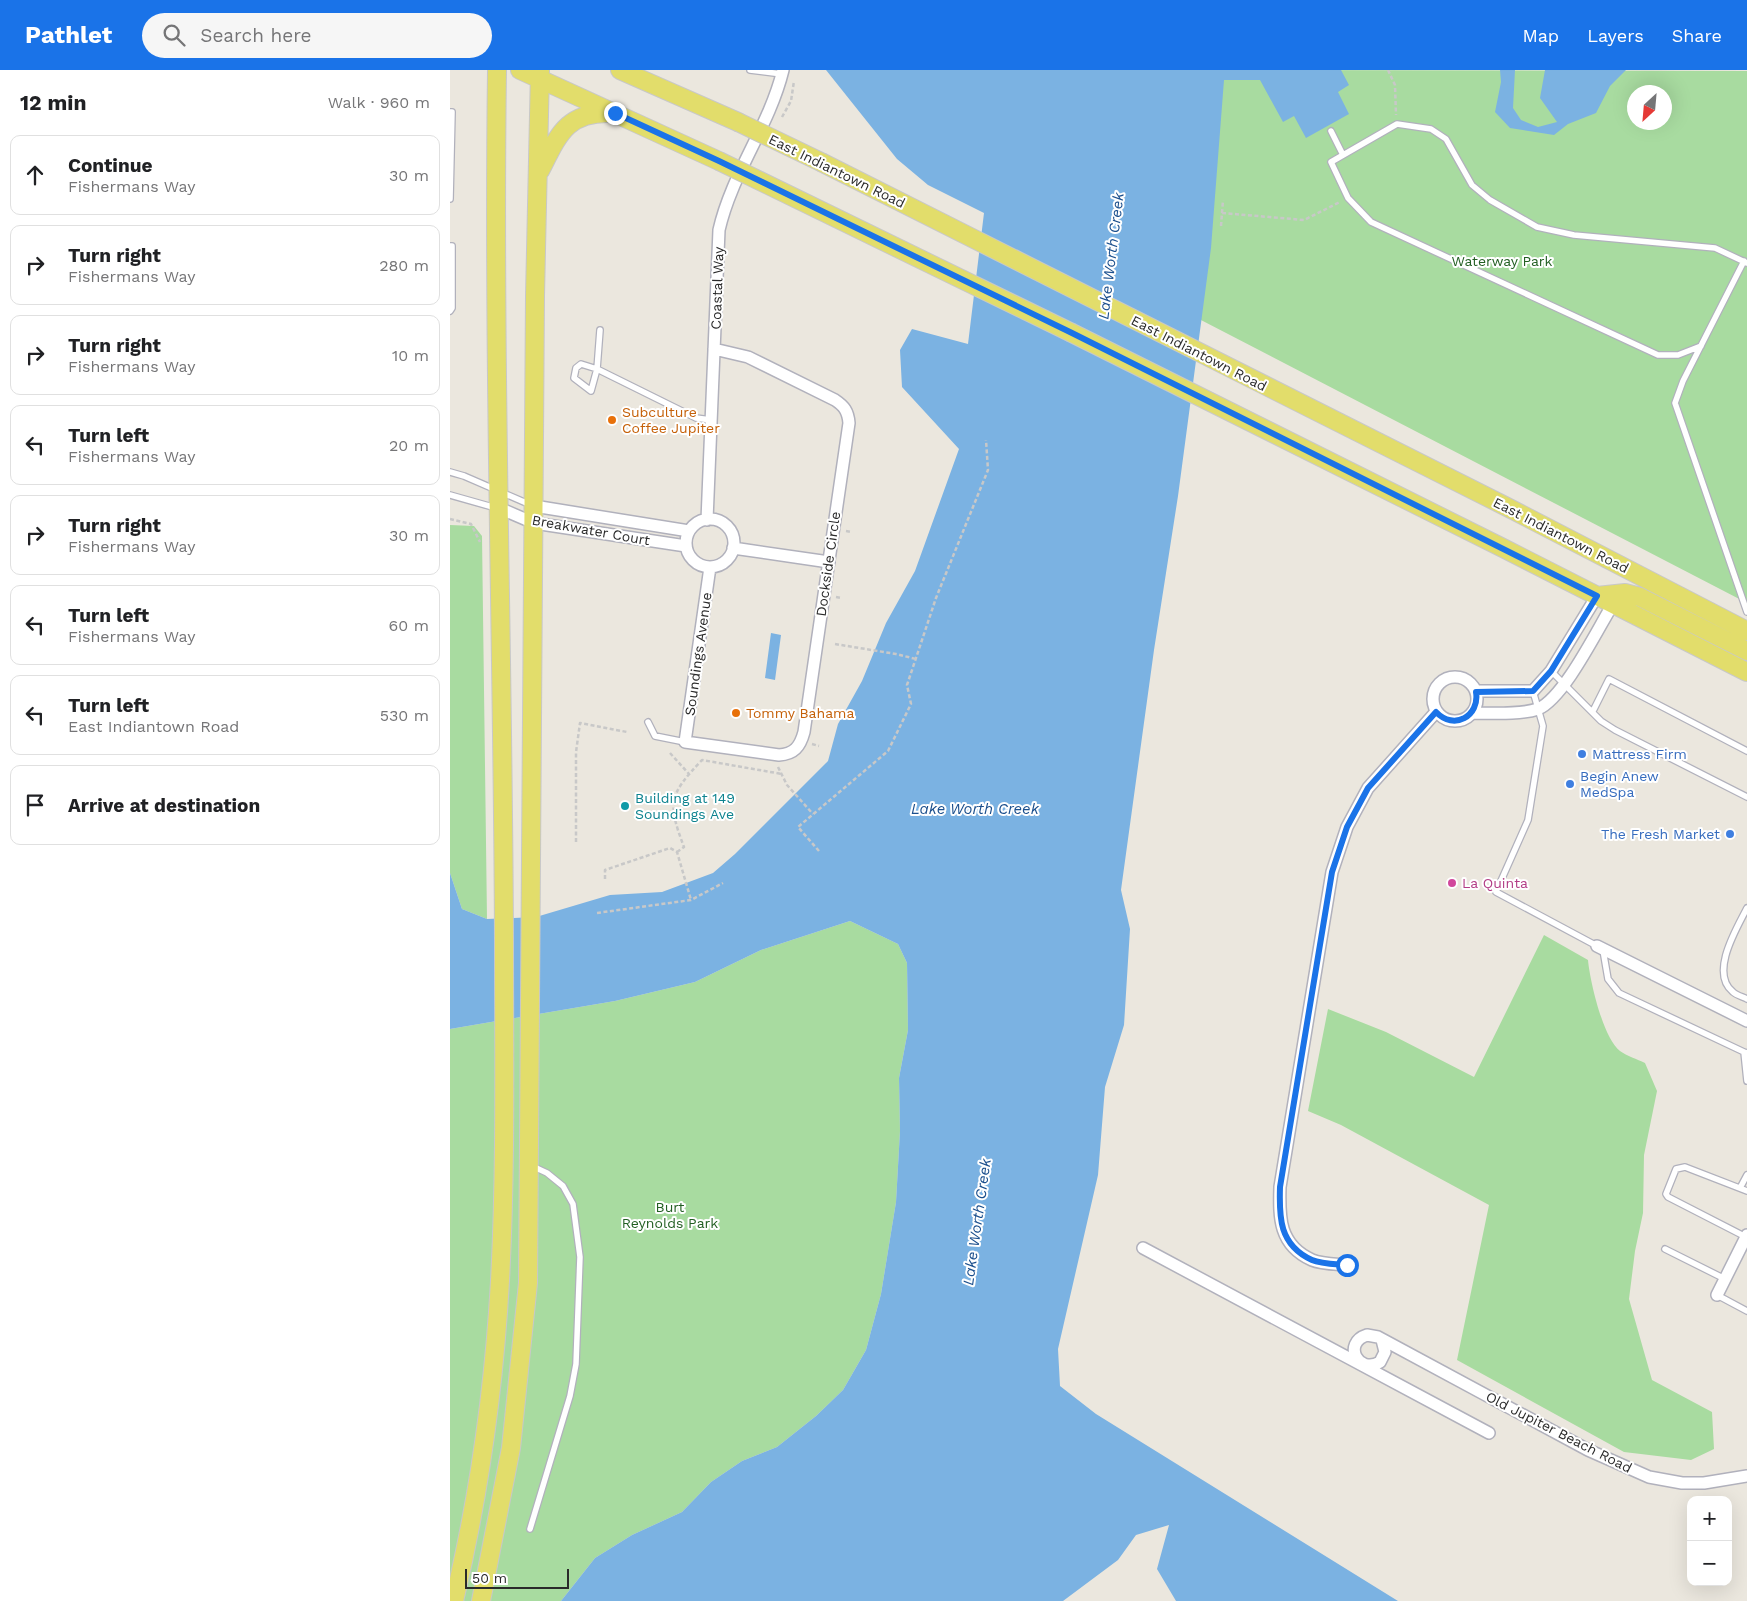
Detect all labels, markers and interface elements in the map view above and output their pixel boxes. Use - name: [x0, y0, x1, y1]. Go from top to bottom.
- search box: [142, 13, 492, 58]
- text: Pathlet: [25, 21, 112, 49]
- icon: search: [160, 21, 188, 49]
- text: Search here: [200, 24, 312, 47]
- text: Map: [1522, 25, 1559, 46]
- text: Layers: [1587, 25, 1644, 46]
- text: Share: [1672, 25, 1722, 46]
- north arrow: [1627, 85, 1672, 130]
- text: 12 min: [20, 90, 86, 115]
- text: Walk · 960 m: [328, 93, 430, 112]
- route end: [604, 102, 627, 125]
- street label: East Indiantown Road: [766, 131, 908, 211]
- text: Continue: [68, 154, 152, 177]
- icon: ahead: [21, 161, 49, 189]
- text: 30 m: [389, 166, 429, 185]
- text: Fishermans Way: [68, 177, 195, 196]
- water label: Lake Worth Creek: [1094, 191, 1128, 321]
- text: Turn right: [68, 244, 161, 267]
- street label: Coastal Way: [708, 245, 726, 330]
- icon: right: [21, 251, 49, 279]
- park label: Waterway Park: [1451, 253, 1553, 269]
- text: 280 m: [379, 256, 429, 275]
- text: Fishermans Way: [68, 267, 195, 286]
- street label: East Indiantown Road: [1129, 312, 1269, 394]
- text: Turn right: [68, 334, 161, 357]
- icon: right: [21, 341, 49, 369]
- text: 10 m: [392, 346, 429, 365]
- text: Fishermans Way: [68, 357, 195, 376]
- place label: Subculture Coffee Jupiter: [622, 404, 720, 436]
- marker: Subculture Coffee Jupiter: [606, 414, 618, 426]
- text: Turn left: [68, 424, 149, 447]
- icon: left: [21, 431, 49, 459]
- text: 20 m: [389, 436, 429, 455]
- text: Fishermans Way: [68, 447, 195, 466]
- street label: East Indiantown Road: [1491, 494, 1631, 576]
- street label: Dockside Circle: [813, 510, 843, 618]
- street label: Breakwater Court: [531, 512, 651, 548]
- text: Turn right: [68, 514, 161, 537]
- icon: right: [21, 521, 49, 549]
- text: 30 m: [389, 526, 429, 545]
- text: Fishermans Way: [68, 537, 195, 556]
- street label: Soundings Avenue: [681, 591, 715, 717]
- text: Turn left: [68, 604, 149, 627]
- icon: left: [21, 611, 49, 639]
- text: 60 m: [389, 616, 429, 635]
- text: Fishermans Way: [68, 627, 195, 646]
- text: Turn left: [68, 694, 149, 717]
- icon: left: [21, 701, 49, 729]
- place label: Tommy Bahama: [746, 705, 854, 721]
- text: 530 m: [380, 706, 429, 725]
- marker: Tommy Bahama: [730, 707, 742, 719]
- text: East Indiantown Road: [68, 717, 239, 736]
- place label: Mattress Firm: [1592, 746, 1687, 762]
- marker: Mattress Firm: [1576, 748, 1588, 760]
- place label: Begin Anew MedSpa: [1580, 768, 1659, 800]
- marker: Begin Anew MedSpa: [1564, 778, 1576, 790]
- place label: Building at 149 Soundings Ave: [635, 790, 735, 822]
- icon: arrive: [21, 791, 49, 819]
- text: Arrive at destination: [68, 794, 260, 817]
- marker: Building at 149 Soundings Ave: [619, 800, 631, 812]
- water label: Lake Worth Creek: [911, 800, 1040, 818]
- place label: The Fresh Market: [1601, 826, 1720, 842]
- marker: The Fresh Market: [1724, 828, 1736, 840]
- place label: La Quinta: [1462, 875, 1528, 891]
- marker: La Quinta: [1446, 877, 1458, 889]
- water label: Lake Worth Creek: [959, 1157, 995, 1287]
- park label: Burt Reynolds Park: [622, 1199, 718, 1231]
- route start: [1336, 1254, 1359, 1277]
- street label: Old Jupiter Beach Road: [1483, 1388, 1635, 1476]
- map controls: [1687, 1496, 1732, 1586]
- button: +: [1687, 1496, 1732, 1541]
- button: −: [1687, 1541, 1732, 1586]
- scale bar: [465, 1566, 569, 1589]
- text: 50 m: [472, 1570, 507, 1586]

